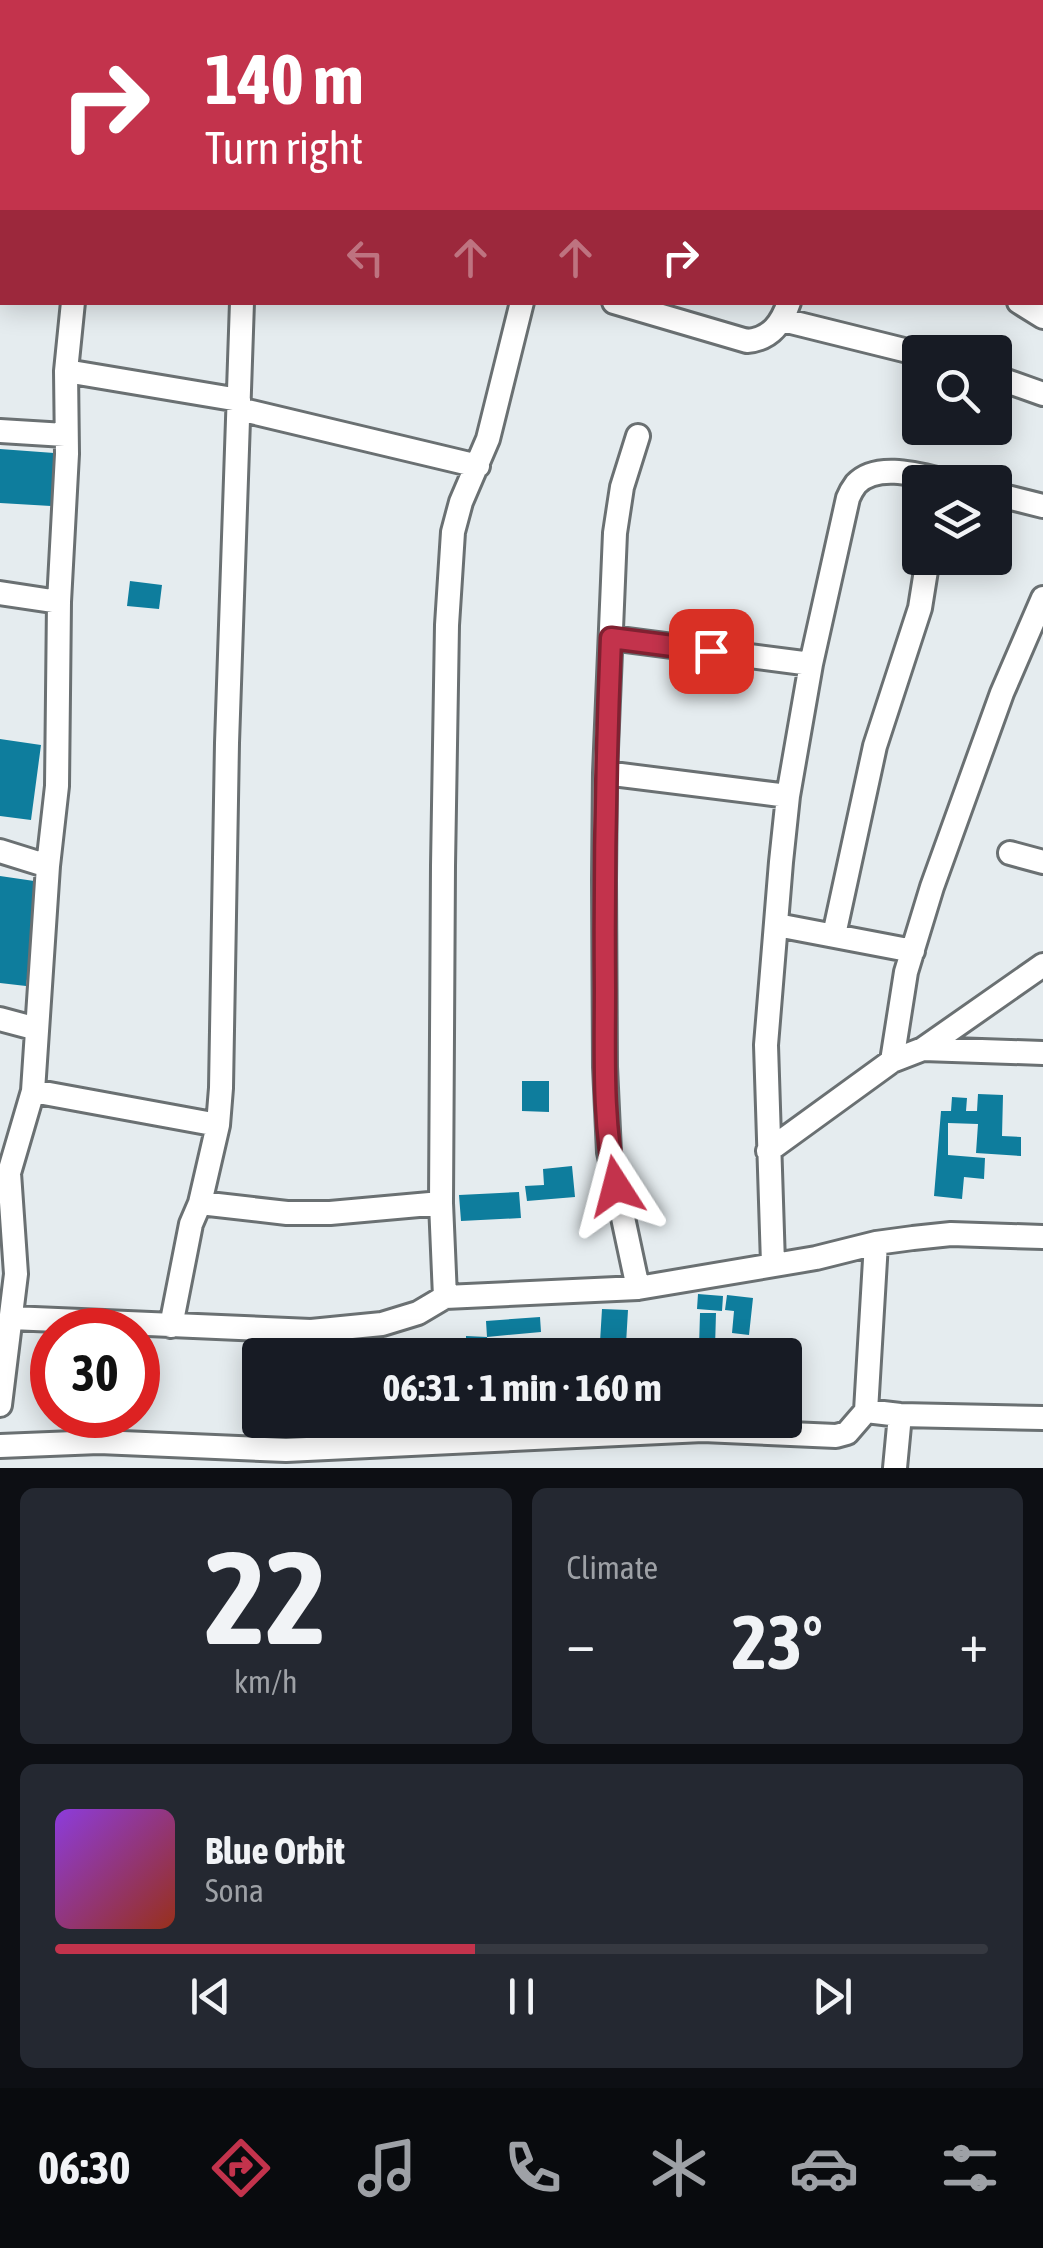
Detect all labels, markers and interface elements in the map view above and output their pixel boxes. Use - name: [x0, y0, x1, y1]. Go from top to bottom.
- text: 140 m: [205, 39, 364, 119]
- icon: right: [40, 40, 170, 170]
- text: Turn right: [205, 122, 363, 174]
- icon: left: [338, 230, 393, 285]
- icon: ahead: [443, 230, 498, 285]
- icon: ahead: [548, 230, 603, 285]
- icon: right: [653, 230, 708, 285]
- map controls: [902, 335, 1012, 575]
- button: search: [902, 335, 1012, 445]
- button: layers: [902, 465, 1012, 575]
- pin: [669, 609, 754, 694]
- icon: arrive: [684, 624, 739, 679]
- position arrow: [564, 1134, 668, 1238]
- speed limit sign: 30: [30, 1308, 160, 1438]
- text: 06:31 · 1 min · 160 m: [382, 1366, 662, 1409]
- text: 22: [205, 1523, 327, 1672]
- text: Climate: [567, 1549, 658, 1586]
- text: 23°: [732, 1599, 823, 1685]
- text: −: [567, 1611, 595, 1674]
- text: +: [959, 1611, 988, 1674]
- text: km/h: [234, 1663, 297, 1700]
- text: Blue Orbit: [205, 1829, 345, 1872]
- text: Sona: [205, 1872, 264, 1909]
- icon: previous: [183, 1969, 238, 2024]
- icon: pause: [494, 1969, 549, 2024]
- icon: next: [805, 1969, 860, 2024]
- icon: directions: [206, 2133, 276, 2203]
- icon: music: [352, 2133, 422, 2203]
- icon: phone: [498, 2133, 568, 2203]
- icon: climate: [644, 2133, 714, 2203]
- icon: car: [789, 2133, 859, 2203]
- icon: filters: [935, 2133, 1005, 2203]
- text: 06:30: [38, 2142, 131, 2194]

